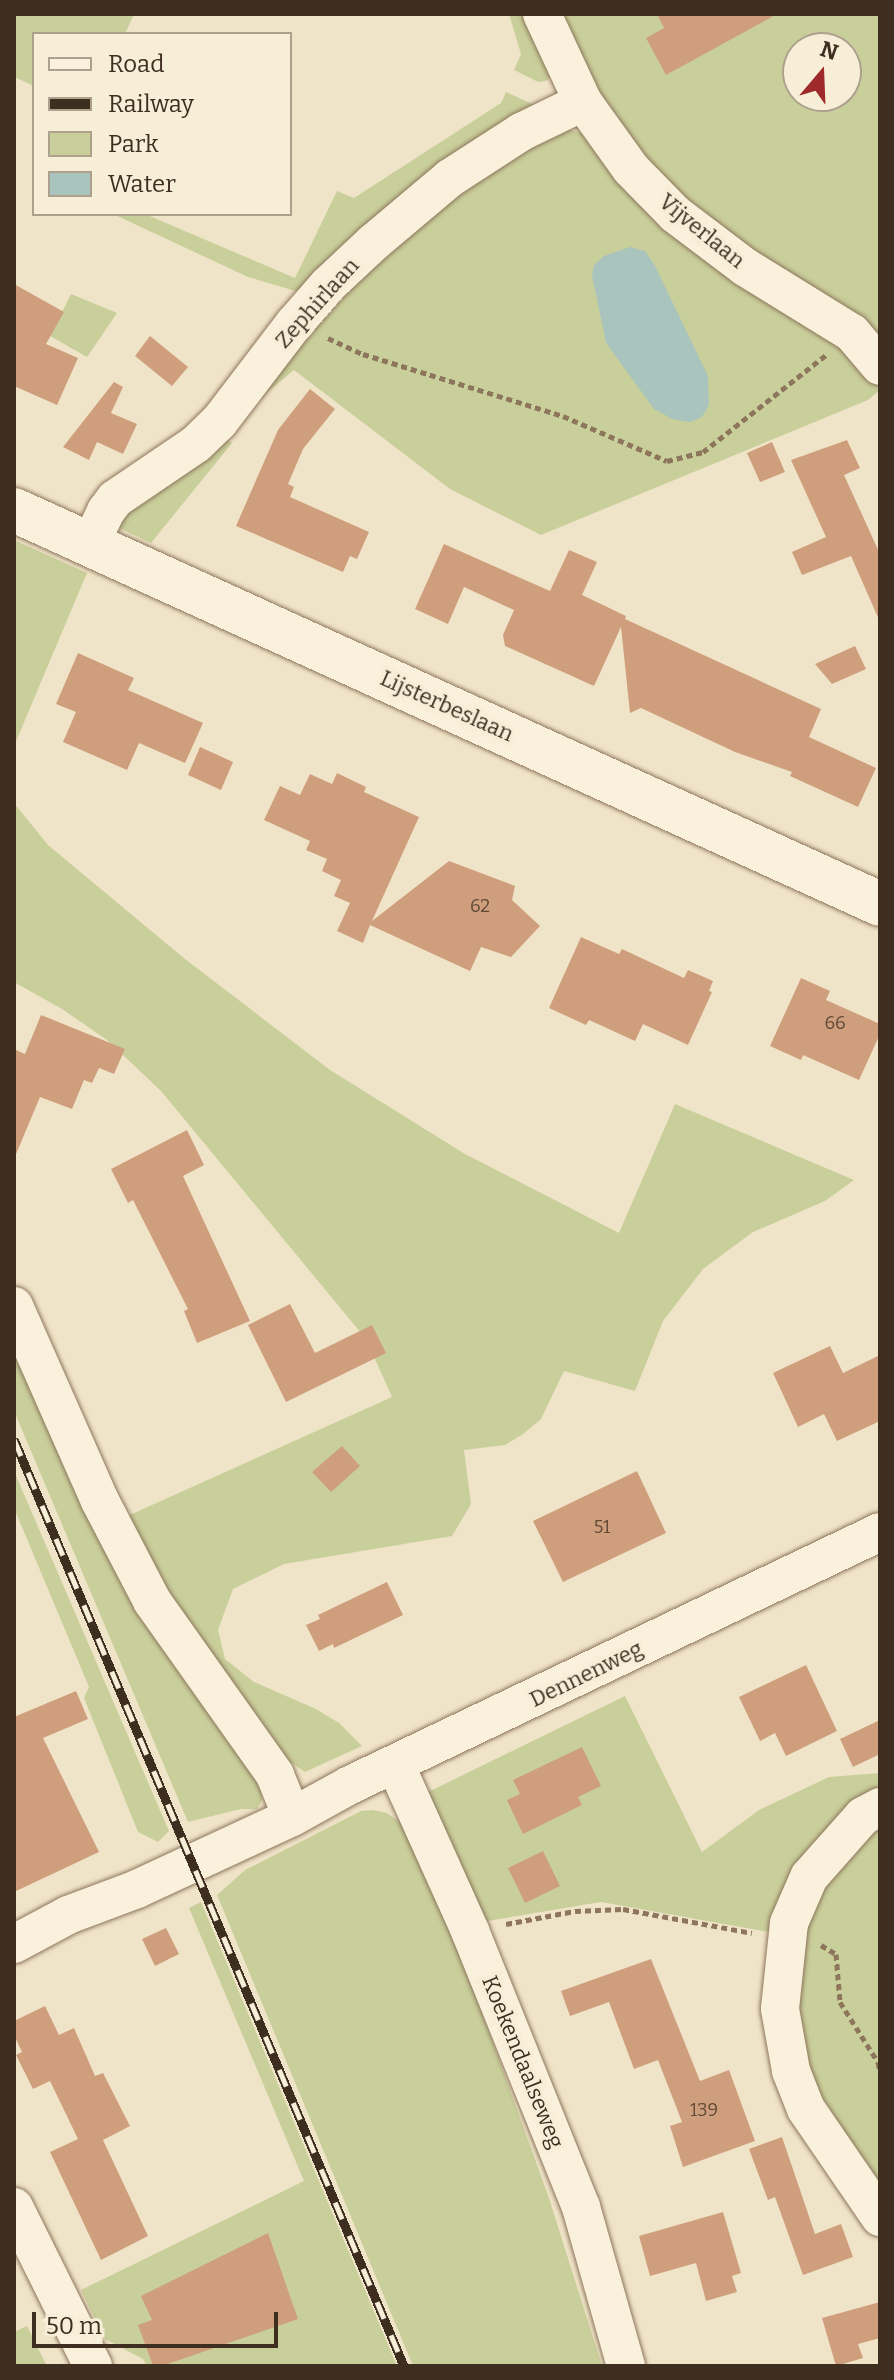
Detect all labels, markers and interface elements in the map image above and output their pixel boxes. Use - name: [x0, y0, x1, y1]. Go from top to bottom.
- legend: [32, 32, 292, 216]
- north arrow: [782, 32, 862, 112]
- text: N: [817, 35, 842, 66]
- text: Road: [108, 50, 164, 78]
- text: Railway: [108, 90, 194, 118]
- text: Park: [108, 130, 159, 158]
- text: Water: [108, 170, 176, 198]
- street label: Vijverlaan: [654, 188, 750, 274]
- street label: Zephirlaan: [270, 253, 364, 353]
- street label: Lijsterbeslaan: [376, 665, 518, 747]
- house number: 62: [470, 895, 490, 917]
- house number: 66: [824, 1012, 846, 1034]
- house number: 51: [594, 1516, 610, 1538]
- street label: Dennenweg: [525, 1635, 647, 1713]
- street label: Koekendaalseweg: [476, 1972, 570, 2152]
- house number: 139: [690, 2099, 718, 2121]
- scale bar: [36, 2296, 282, 2346]
- text: 50 m: [46, 2312, 102, 2340]

